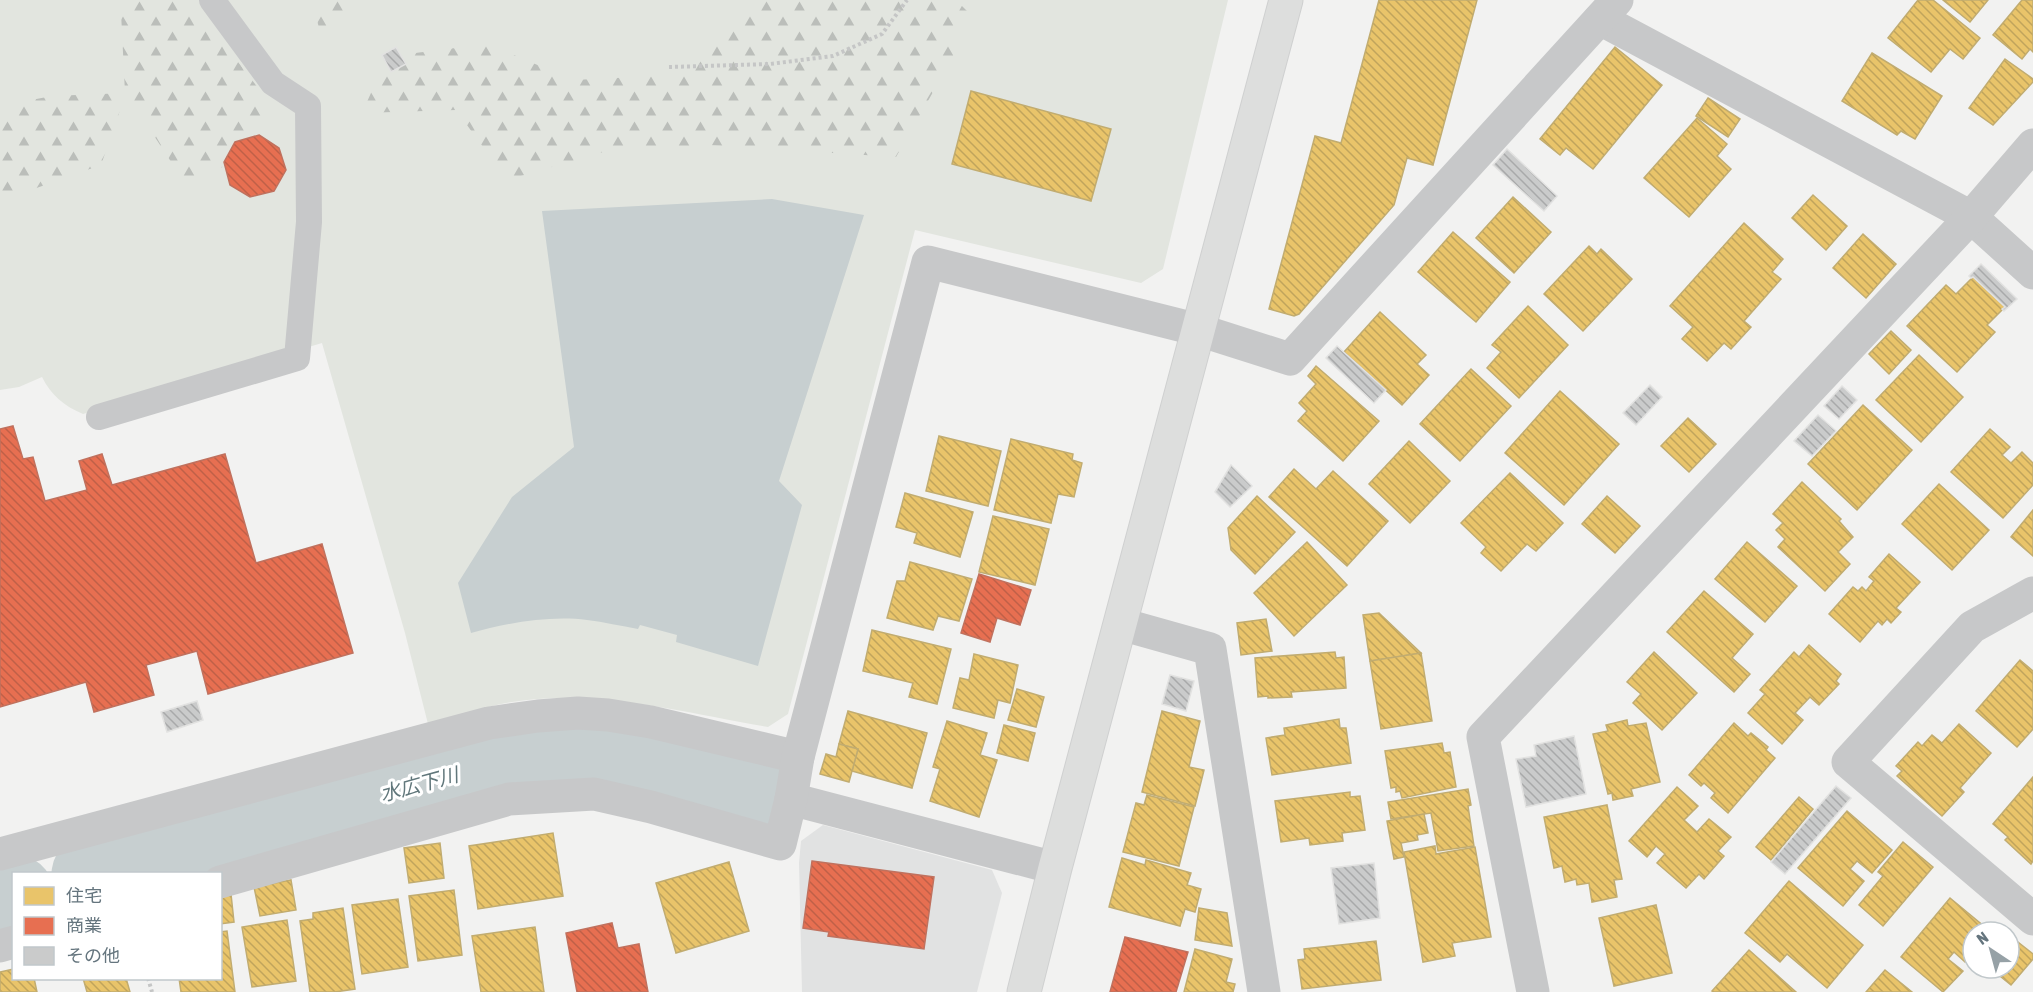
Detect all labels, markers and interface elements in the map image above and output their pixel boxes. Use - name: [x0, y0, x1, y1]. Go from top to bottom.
- water label: 水広下川: [377, 762, 463, 805]
- legend: [12, 872, 222, 980]
- text: 住宅: [66, 885, 102, 906]
- text: 商業: [66, 915, 102, 936]
- north arrow: [1961, 920, 2021, 980]
- text: N: [1973, 928, 1991, 948]
- text: その他: [66, 945, 120, 966]

